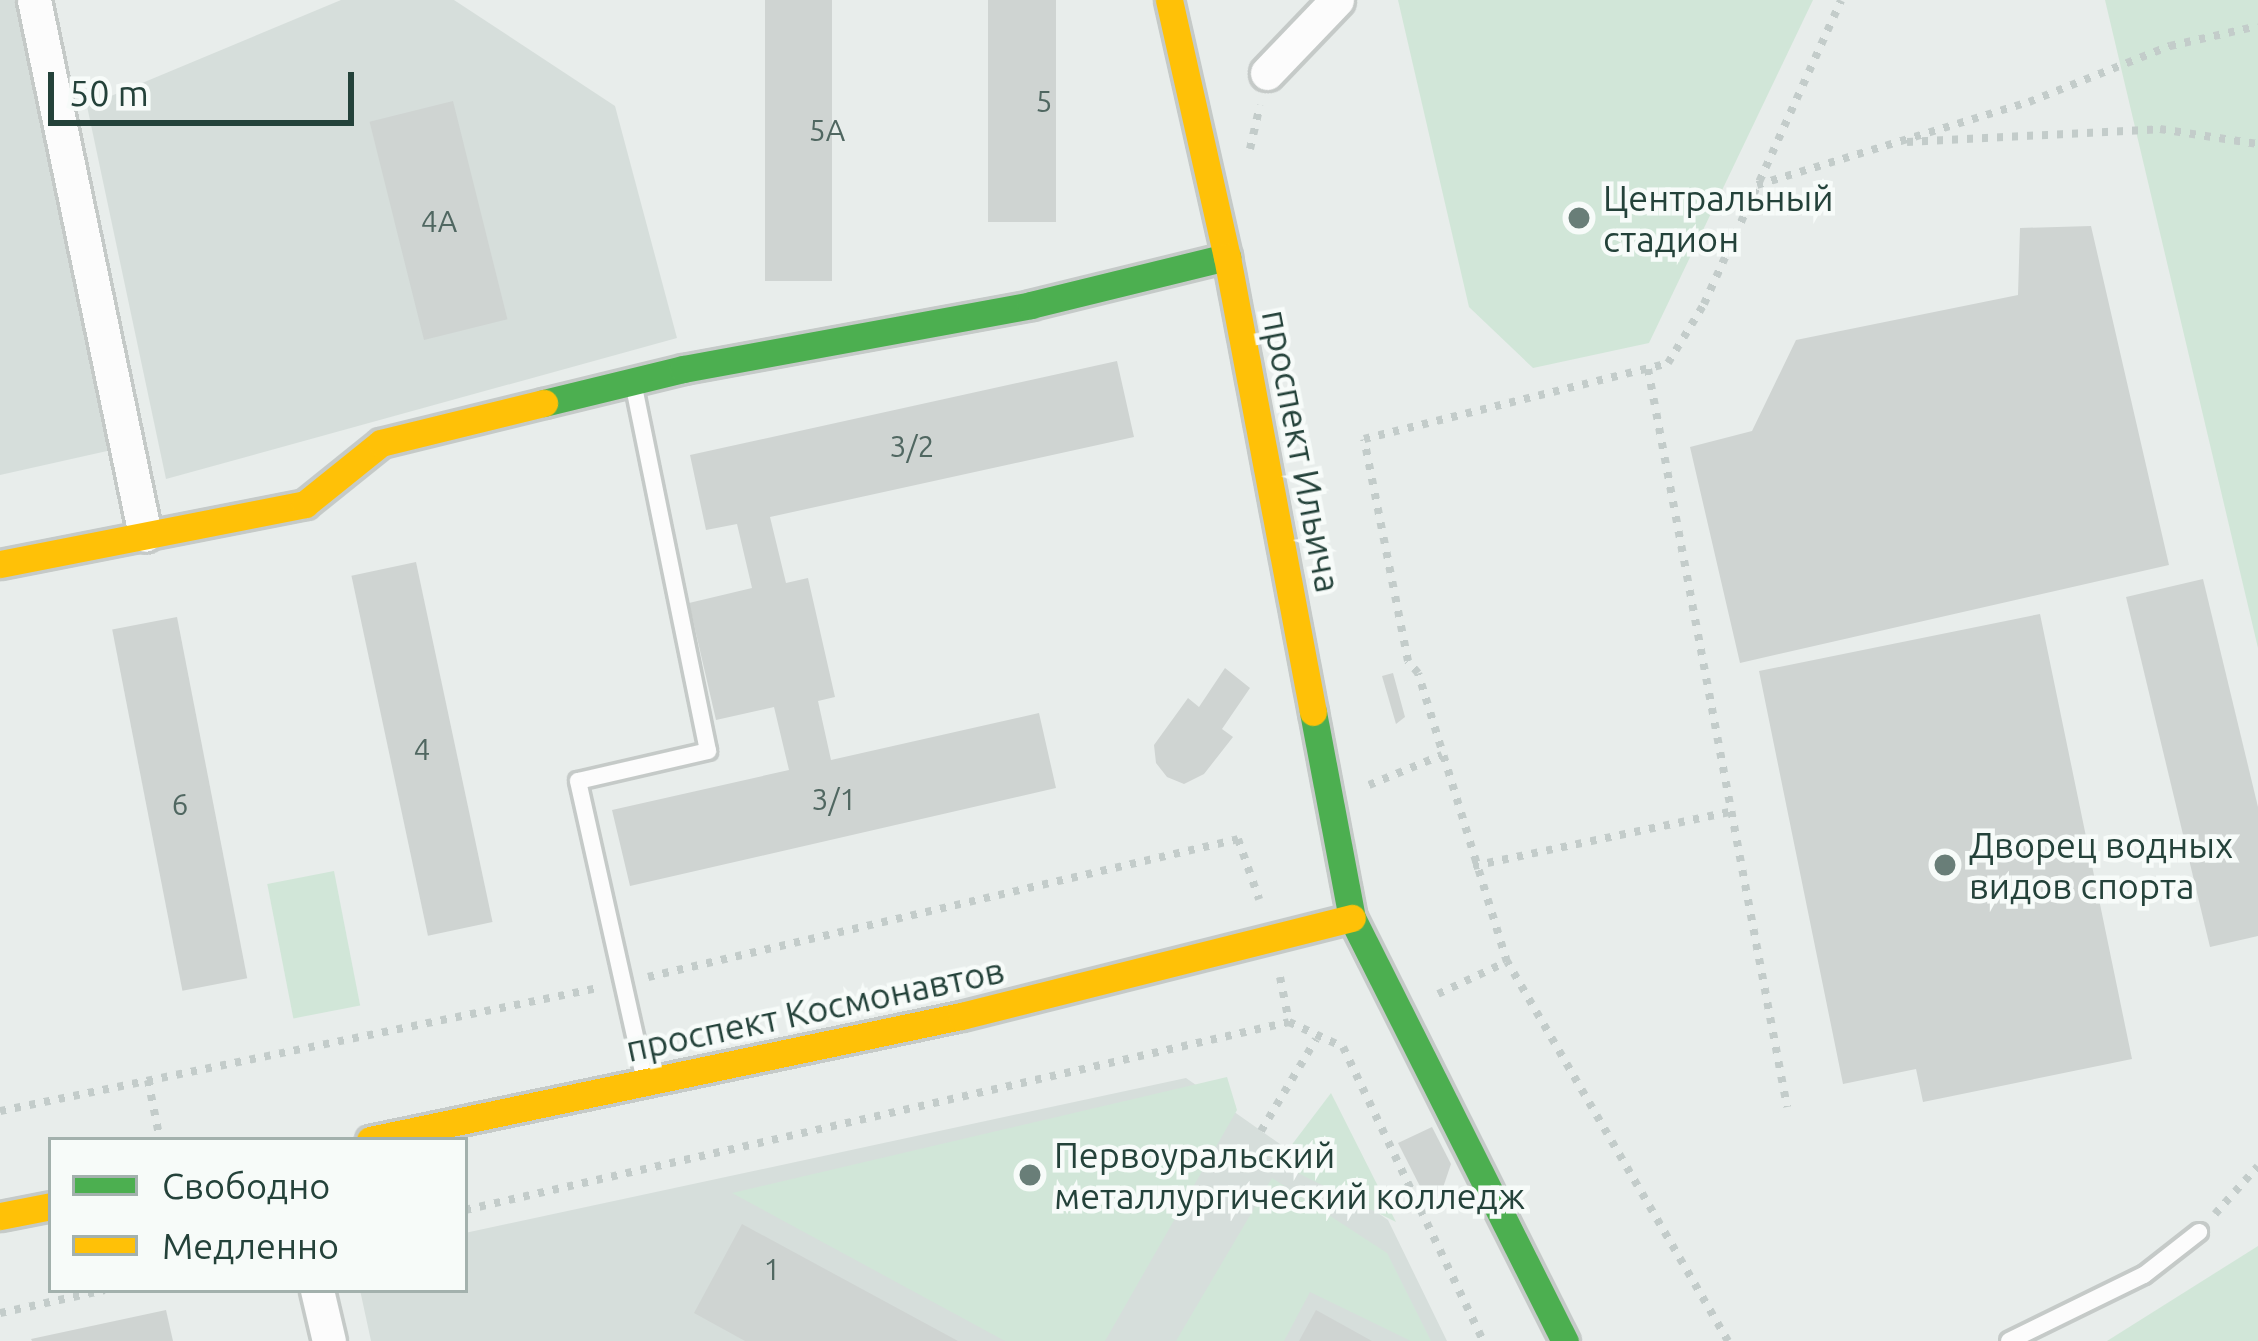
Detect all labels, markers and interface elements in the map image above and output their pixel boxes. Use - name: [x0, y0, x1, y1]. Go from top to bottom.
- scale bar: [54, 48, 360, 122]
- text: 50 m: [69, 72, 149, 113]
- house number: 5: [1036, 83, 1052, 119]
- house number: 5А: [809, 112, 845, 148]
- place label: Центральный стадион: [1603, 175, 1834, 260]
- house number: 4А: [421, 203, 457, 239]
- marker: Центральный стадион: [1566, 205, 1592, 231]
- street label: проспект Ильича: [1253, 306, 1351, 596]
- house number: 3/2: [890, 428, 934, 464]
- house number: 4: [414, 731, 430, 767]
- house number: 3/1: [812, 781, 856, 817]
- house number: 6: [172, 786, 188, 822]
- place label: Дворец водных видов спорта: [1969, 822, 2233, 907]
- marker: Дворец водных видов спорта: [1932, 852, 1958, 878]
- street label: проспект Космонавтов: [622, 948, 1008, 1070]
- place label: Первоуральский металлургический колледж: [1054, 1132, 1525, 1217]
- legend: [48, 1137, 468, 1293]
- marker: Первоуральский металлургический колледж: [1017, 1162, 1043, 1188]
- text: Свободно: [162, 1165, 330, 1206]
- text: Медленно: [162, 1225, 339, 1266]
- house number: 1: [764, 1251, 780, 1287]

